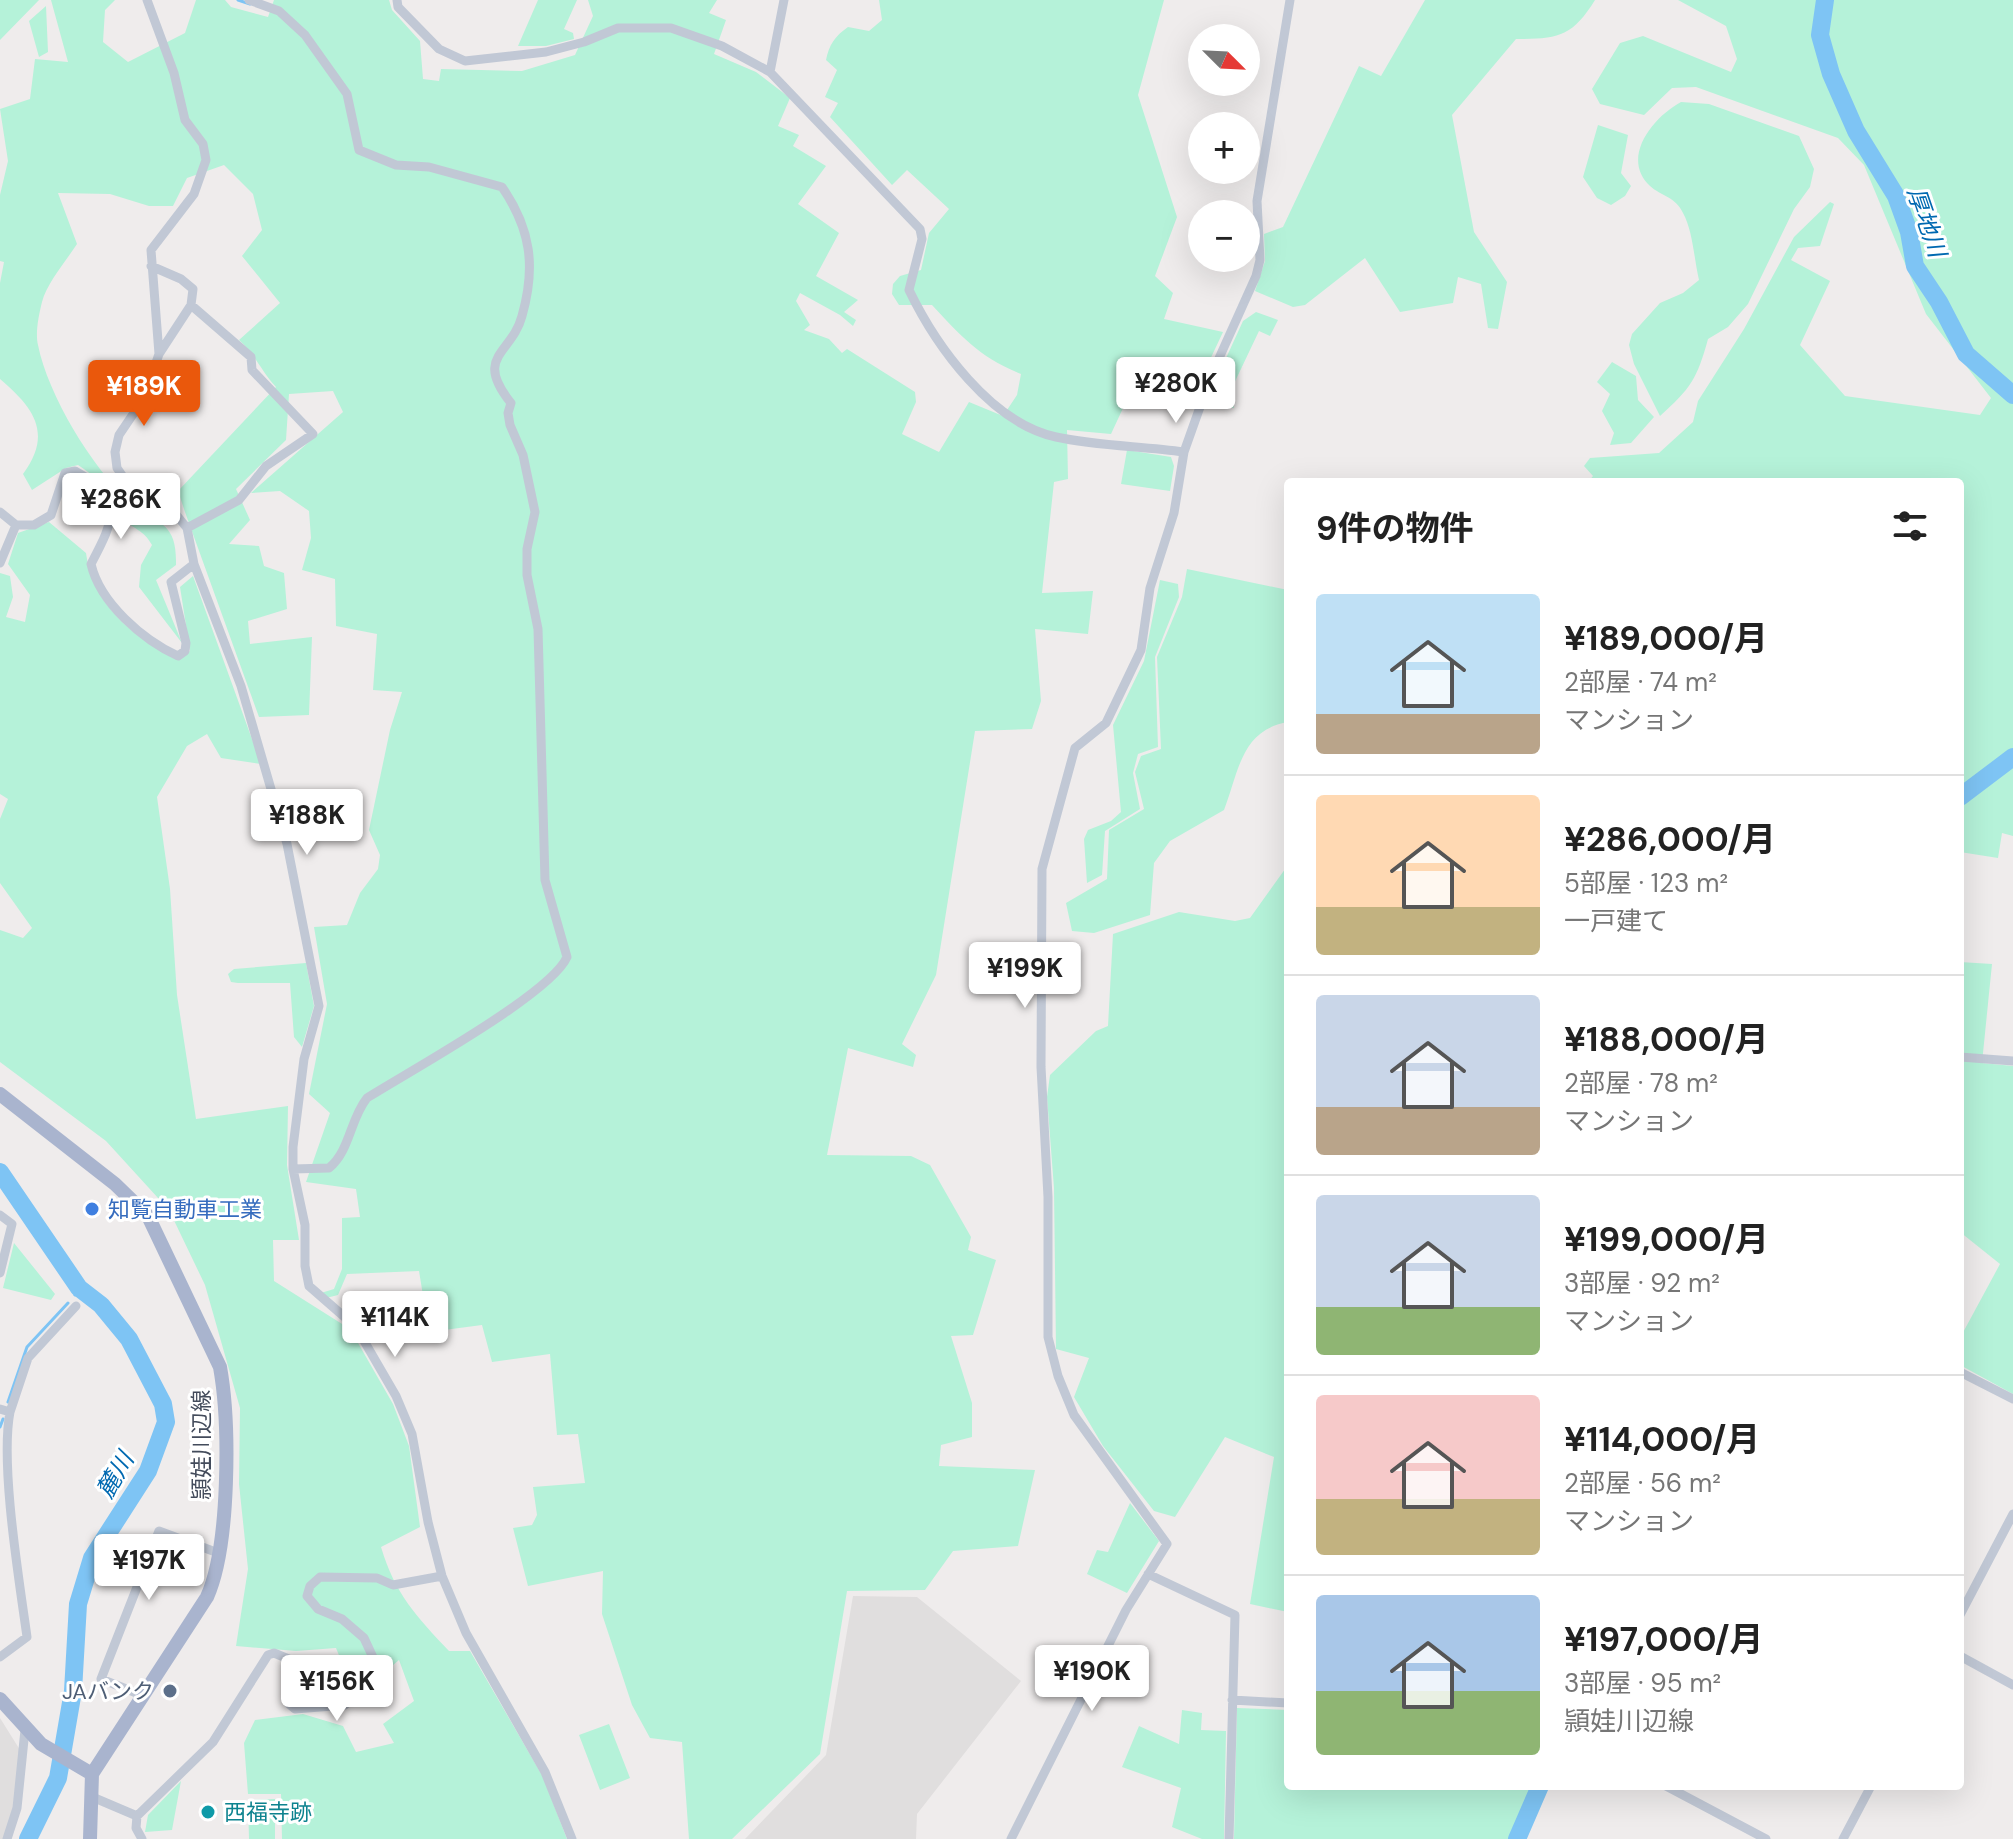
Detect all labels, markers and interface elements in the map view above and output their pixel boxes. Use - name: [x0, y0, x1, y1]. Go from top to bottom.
- north arrow: [1188, 24, 1260, 96]
- map controls: [1188, 24, 1260, 272]
- button: +: [1188, 112, 1260, 184]
- water label: 厚地川: [1901, 183, 1954, 264]
- button: −: [1188, 200, 1260, 272]
- pin: ¥280K: [1120, 357, 1232, 425]
- pin: ¥189K: [88, 360, 200, 428]
- text: ¥280K: [1134, 366, 1218, 400]
- text: ¥189K: [106, 369, 182, 403]
- pin: ¥286K: [65, 473, 177, 541]
- text: ¥286K: [80, 482, 162, 516]
- icon: filters: [1888, 504, 1932, 548]
- text: 9件の物件: [1316, 506, 1474, 551]
- text: ¥189,000/月: [1564, 616, 1768, 661]
- icon: home: [1380, 626, 1476, 722]
- text: 2部屋 · 74 m²: [1564, 665, 1717, 699]
- text: マンション: [1564, 703, 1694, 737]
- pin: ¥188K: [251, 789, 363, 857]
- text: ¥188K: [269, 798, 345, 832]
- text: ¥286,000/月: [1564, 817, 1776, 862]
- icon: home: [1380, 827, 1476, 923]
- text: 5部屋 · 123 m²: [1564, 866, 1728, 900]
- text: 一戸建て: [1564, 904, 1668, 938]
- pin: ¥199K: [969, 942, 1081, 1010]
- text: ¥199K: [987, 951, 1063, 985]
- text: ¥188,000/月: [1564, 1017, 1769, 1062]
- icon: home: [1380, 1027, 1476, 1123]
- text: 2部屋 · 78 m²: [1564, 1066, 1718, 1100]
- text: マンション: [1564, 1104, 1694, 1138]
- place label: 知覧自動車工業: [108, 1195, 262, 1224]
- marker: 知覧自動車工業: [83, 1200, 101, 1218]
- text: ¥199,000/月: [1564, 1217, 1769, 1262]
- icon: home: [1380, 1227, 1476, 1323]
- text: 3部屋 · 92 m²: [1564, 1266, 1720, 1300]
- pin: ¥114K: [339, 1291, 451, 1359]
- text: ¥114K: [360, 1300, 430, 1334]
- text: マンション: [1564, 1304, 1694, 1338]
- street label: 頴娃川辺線: [187, 1390, 216, 1500]
- text: ¥114,000/月: [1564, 1417, 1760, 1462]
- icon: home: [1380, 1427, 1476, 1523]
- water label: 麓川: [90, 1444, 142, 1504]
- text: 2部屋 · 56 m²: [1564, 1466, 1721, 1500]
- text: マンション: [1564, 1504, 1694, 1538]
- pin: ¥197K: [93, 1534, 205, 1602]
- text: ¥197K: [112, 1543, 186, 1577]
- text: ¥197,000/月: [1564, 1617, 1764, 1662]
- icon: home: [1380, 1627, 1476, 1723]
- pin: ¥190K: [1036, 1645, 1148, 1713]
- text: ¥190K: [1053, 1654, 1131, 1688]
- pin: ¥156K: [281, 1655, 393, 1723]
- text: ¥156K: [299, 1664, 375, 1698]
- text: 3部屋 · 95 m²: [1564, 1666, 1721, 1700]
- place label: JAバンク: [62, 1677, 154, 1706]
- marker: JAバンク: [161, 1682, 179, 1700]
- text: 頴娃川辺線: [1564, 1704, 1694, 1738]
- place label: 西福寺跡: [224, 1798, 312, 1827]
- marker: 西福寺跡: [199, 1803, 217, 1821]

